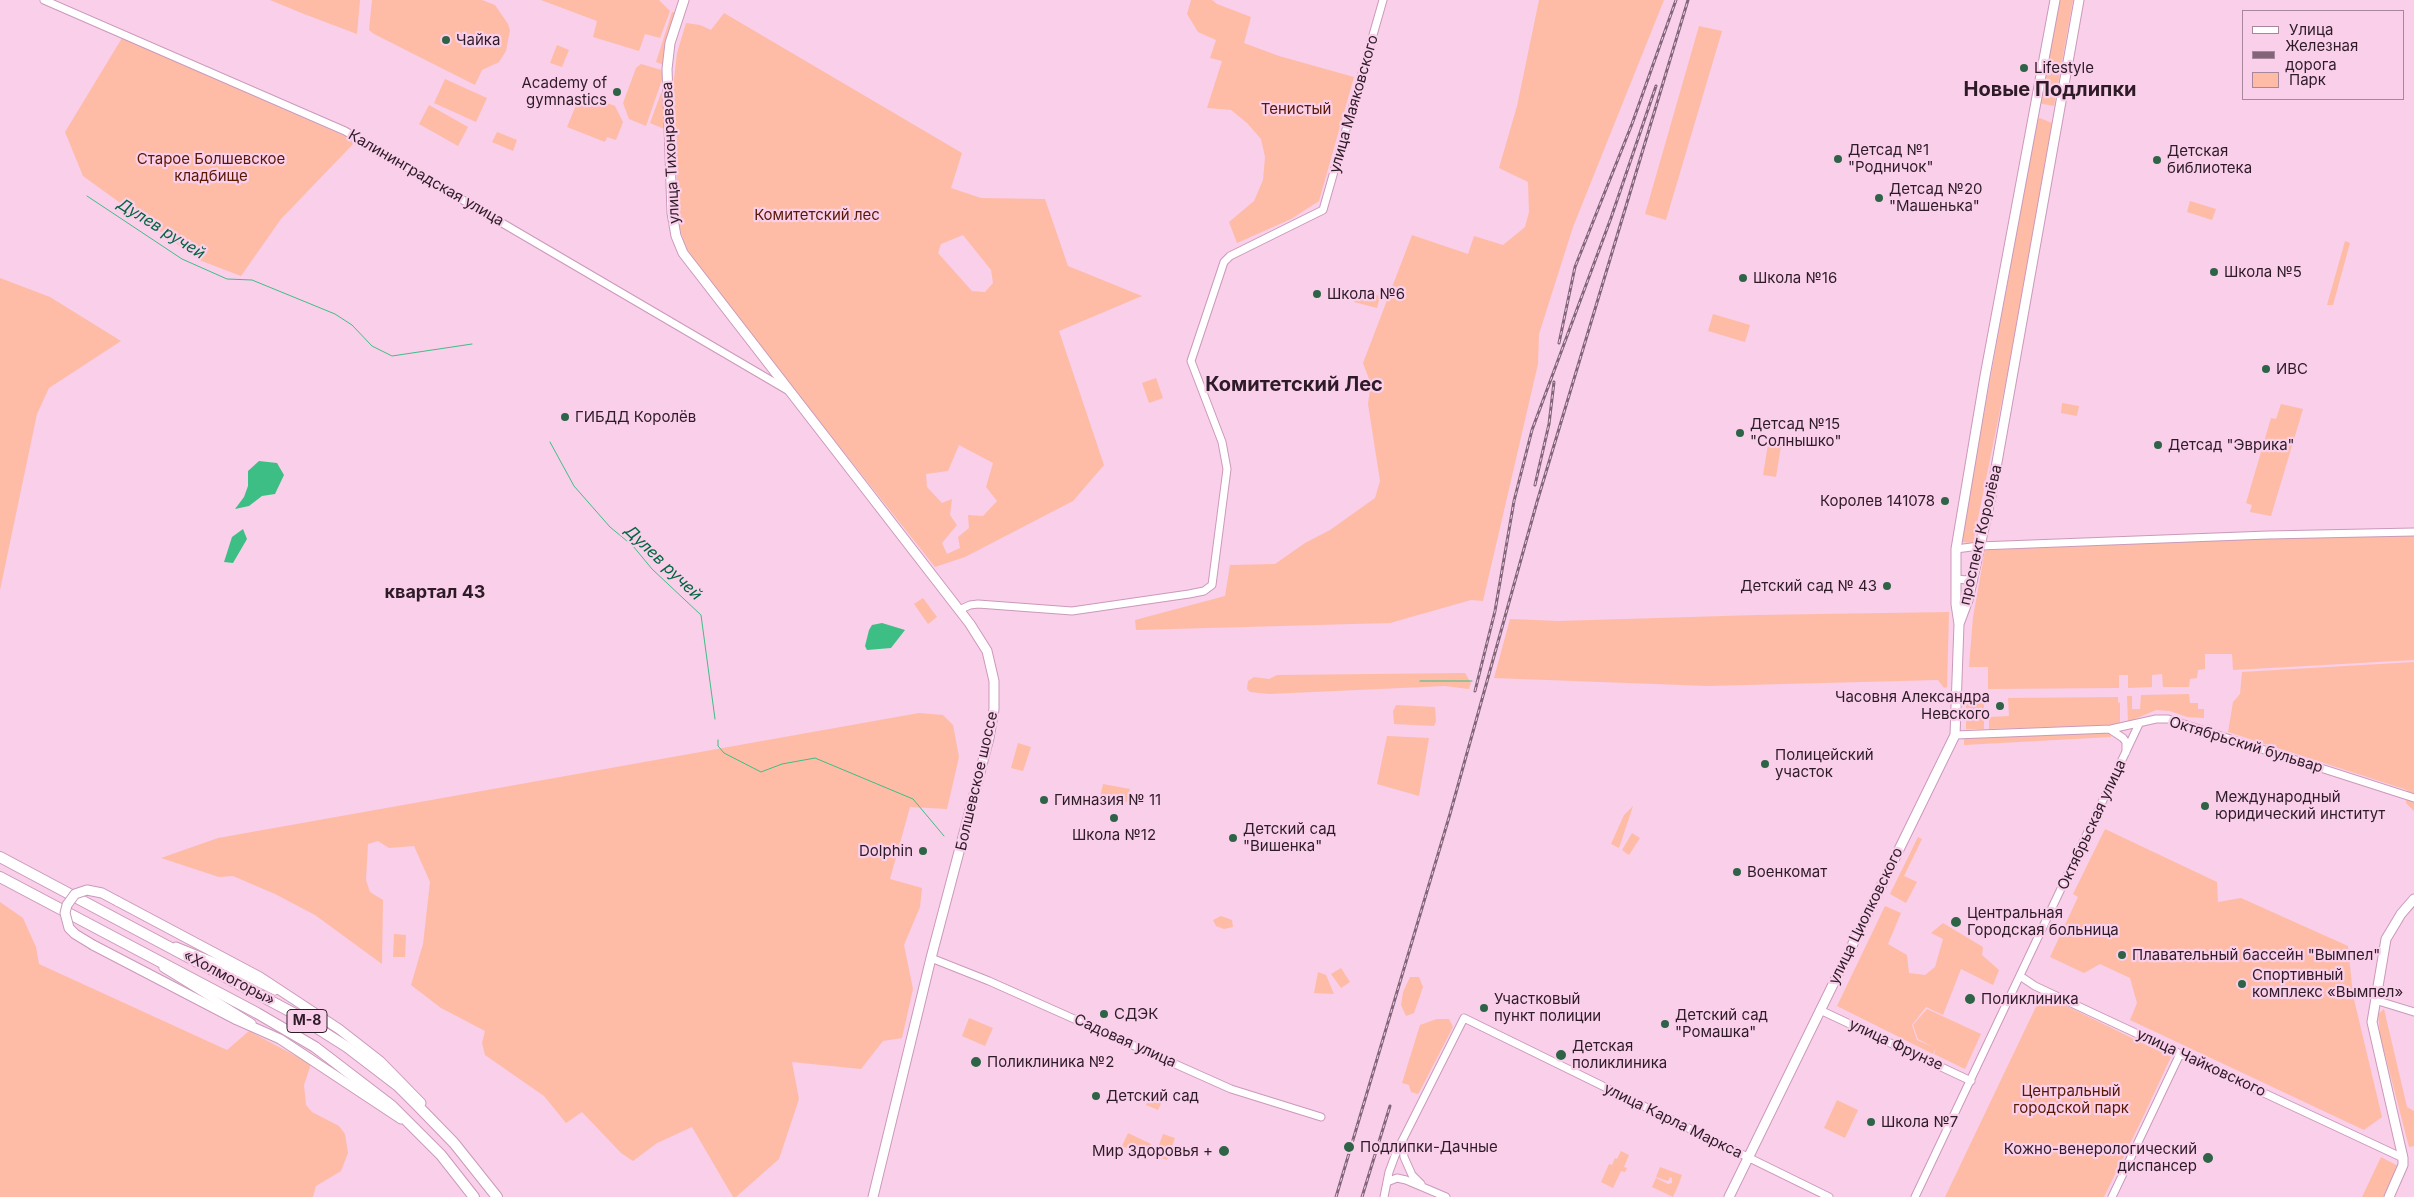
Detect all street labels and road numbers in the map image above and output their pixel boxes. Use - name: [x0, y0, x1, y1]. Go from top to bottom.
- street label: улица Маяковского: [1326, 33, 1382, 175]
- street label: улица Тихонравова: [658, 81, 684, 225]
- street label: Калининградская улица: [345, 126, 507, 230]
- street label: проспект Королёва: [1956, 463, 2006, 607]
- street label: Болшевское шоссе: [952, 710, 1002, 852]
- street label: Октябрьский бульвар: [2167, 713, 2325, 777]
- street label: Октябрьская улица: [2054, 757, 2130, 893]
- street label: улица Циолковского: [1825, 845, 1907, 987]
- street label: «Холмогоры»: [180, 946, 278, 1010]
- road number: М-8: [287, 1009, 327, 1032]
- street label: Садовая улица: [1071, 1010, 1179, 1072]
- street label: улица Фрунзе: [1846, 1015, 1946, 1075]
- street label: улица Чайковского: [2134, 1025, 2268, 1101]
- street label: улица Карла Маркса: [1601, 1080, 1745, 1162]

